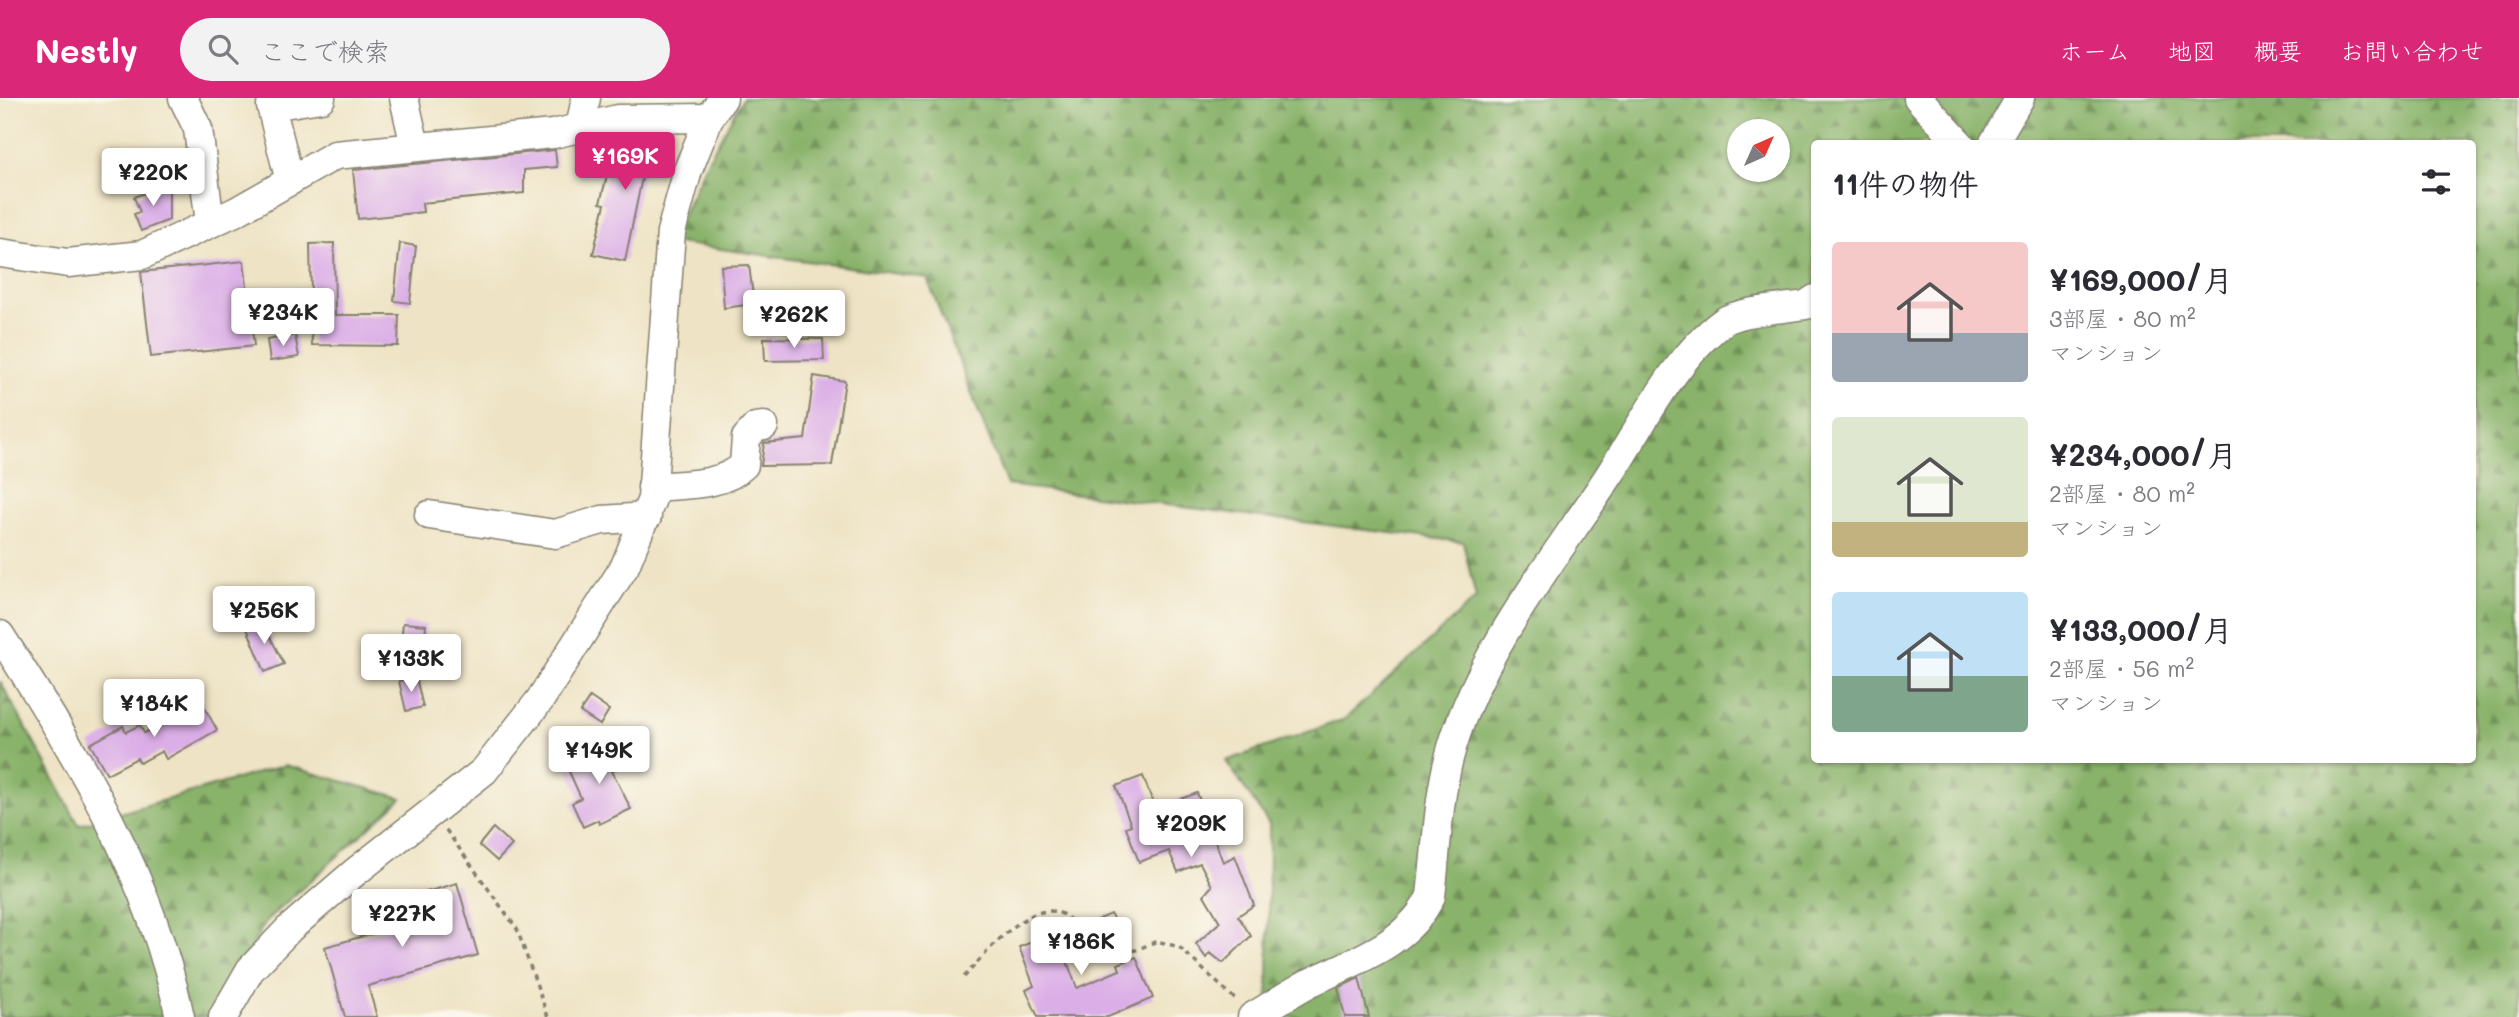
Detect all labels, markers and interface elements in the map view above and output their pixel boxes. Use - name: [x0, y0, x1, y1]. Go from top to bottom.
- search box: [180, 18, 670, 81]
- text: Nestly: [35, 28, 138, 71]
- icon: search: [204, 30, 242, 68]
- text: ここで検索: [260, 34, 390, 68]
- text: ホーム: [2059, 35, 2130, 66]
- text: 地図: [2168, 35, 2216, 66]
- text: 概要: [2254, 35, 2302, 66]
- text: お問い合わせ: [2340, 35, 2484, 66]
- north arrow: [1727, 119, 1790, 182]
- map controls: [1727, 119, 1790, 182]
- pin: ¥169K: [576, 132, 674, 192]
- text: ¥169K: [591, 140, 659, 170]
- pin: ¥220K: [104, 148, 202, 208]
- text: ¥220K: [118, 156, 188, 186]
- text: 11件の物件: [1832, 163, 1979, 203]
- icon: filters: [2417, 163, 2455, 201]
- text: ¥169,000/月: [2049, 259, 2233, 299]
- icon: home: [1888, 270, 1972, 354]
- pin: ¥234K: [234, 288, 332, 348]
- pin: ¥262K: [745, 290, 843, 350]
- text: ¥234K: [247, 296, 319, 326]
- text: ¥262K: [759, 298, 829, 328]
- text: 3部屋 · 80 m²: [2049, 303, 2196, 333]
- text: マンション: [2049, 337, 2163, 367]
- text: ¥234,000/月: [2049, 434, 2237, 474]
- icon: home: [1888, 445, 1972, 529]
- text: 2部屋 · 80 m²: [2049, 478, 2195, 508]
- text: マンション: [2049, 512, 2163, 542]
- pin: ¥256K: [215, 587, 313, 646]
- text: ¥256K: [229, 594, 299, 624]
- text: ¥133,000/月: [2049, 609, 2233, 649]
- icon: home: [1888, 620, 1972, 704]
- pin: ¥133K: [362, 634, 460, 694]
- text: ¥133K: [377, 642, 445, 672]
- text: 2部屋 · 56 m²: [2049, 653, 2194, 683]
- pin: ¥184K: [105, 680, 203, 739]
- text: ¥184K: [119, 687, 189, 717]
- text: マンション: [2049, 687, 2163, 717]
- pin: ¥149K: [550, 726, 648, 786]
- text: ¥149K: [565, 734, 633, 764]
- pin: ¥209K: [1142, 800, 1240, 859]
- text: ¥209K: [1155, 807, 1227, 837]
- pin: ¥227K: [353, 890, 451, 949]
- text: ¥227K: [368, 897, 436, 927]
- pin: ¥186K: [1032, 918, 1130, 977]
- text: ¥186K: [1047, 925, 1115, 955]

